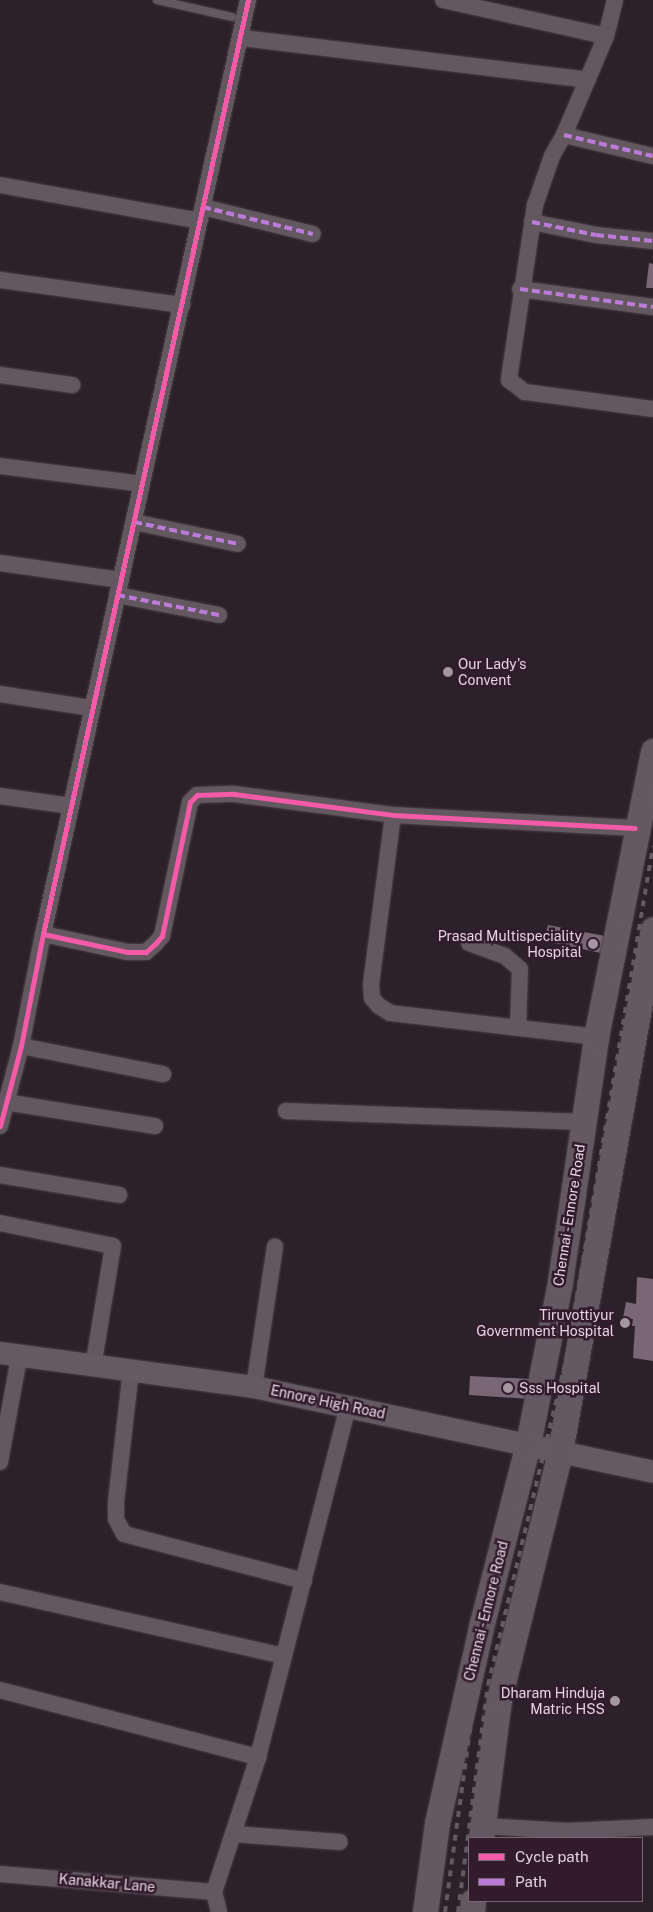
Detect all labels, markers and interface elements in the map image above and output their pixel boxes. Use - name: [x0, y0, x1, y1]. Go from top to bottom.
- place label: Our Lady's Convent: [458, 656, 526, 689]
- marker: Our Lady's Convent: [442, 666, 454, 678]
- place label: Prasad Multispeciality Hospital: [438, 928, 582, 960]
- marker: Prasad Multispeciality Hospital: [586, 937, 600, 951]
- street label: Chennai - Ennore Road: [549, 1141, 589, 1289]
- place label: Tiruvottiyur Government Hospital: [476, 1307, 614, 1340]
- marker: Tiruvottiyur Government Hospital: [618, 1316, 632, 1330]
- place label: Sss Hospital: [519, 1380, 601, 1396]
- marker: Sss Hospital: [501, 1381, 515, 1395]
- street label: Ennore High Road: [269, 1382, 387, 1422]
- street label: Chennai - Ennore Road: [460, 1537, 512, 1685]
- place label: Dharam Hinduja Matric HSS: [501, 1685, 605, 1718]
- marker: Dharam Hinduja Matric HSS: [609, 1695, 621, 1707]
- legend: [468, 1837, 643, 1902]
- text: Cycle path: [515, 1848, 589, 1865]
- street label: Kanakkar Lane: [58, 1870, 156, 1896]
- text: Path: [515, 1873, 547, 1890]

